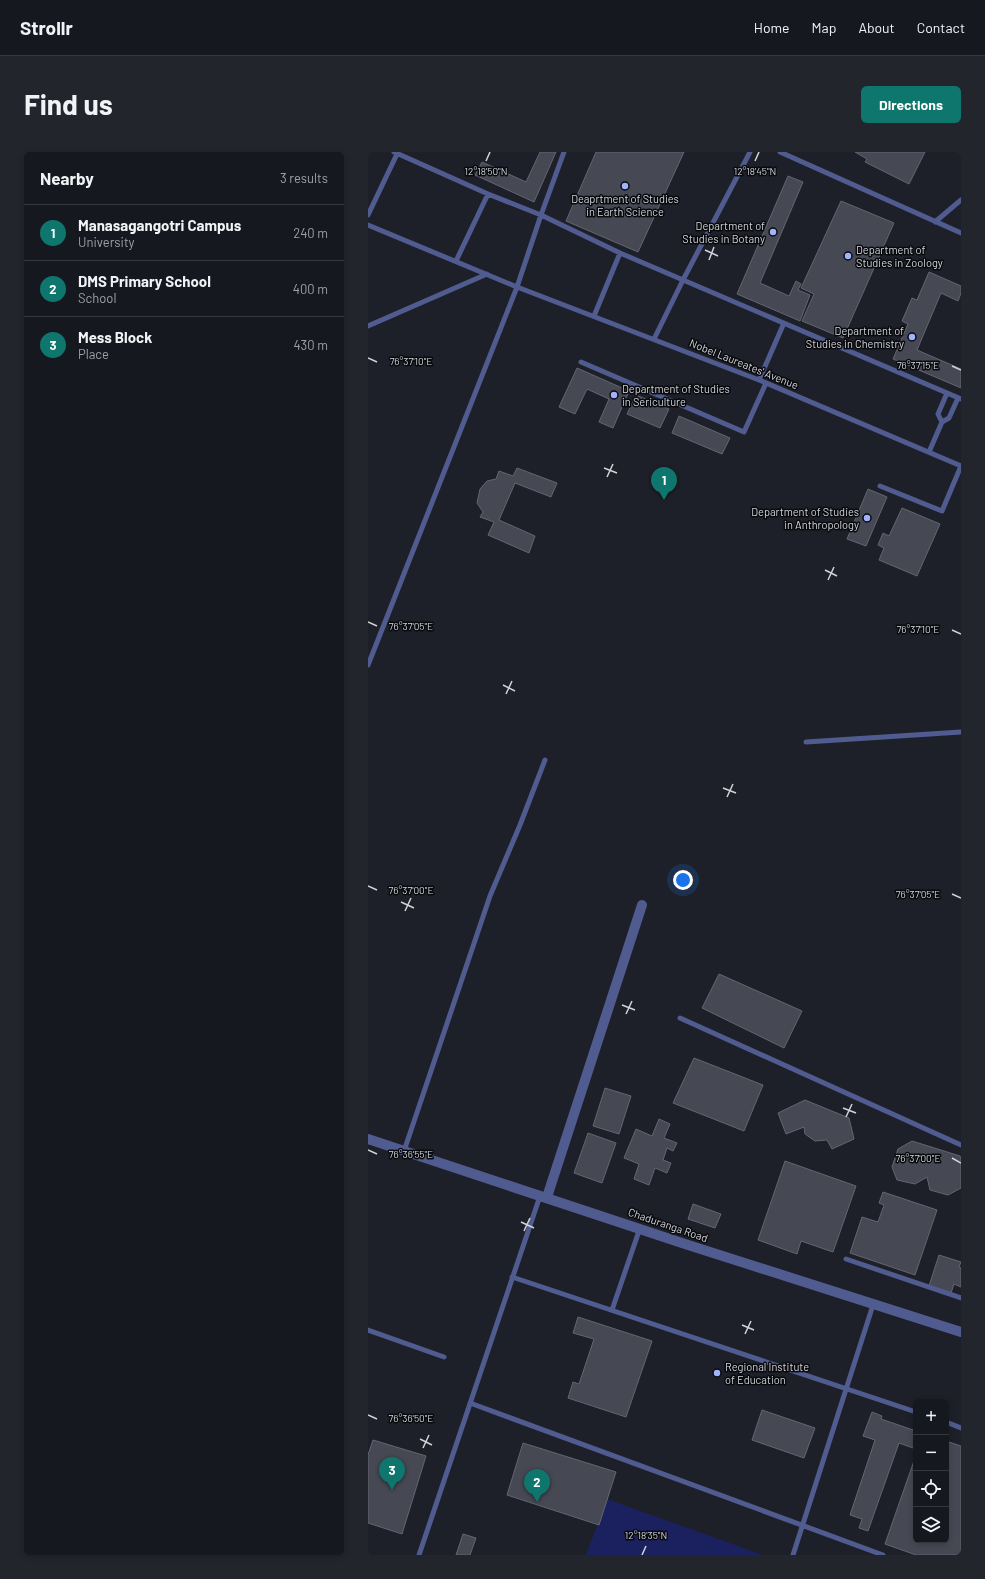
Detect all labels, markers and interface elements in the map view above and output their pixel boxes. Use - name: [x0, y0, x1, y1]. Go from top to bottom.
- text: Strollr: [20, 16, 73, 39]
- text: Home: [754, 19, 790, 36]
- text: Map: [812, 19, 836, 36]
- text: About: [858, 19, 895, 36]
- text: Contact: [917, 19, 965, 36]
- button: Directions: [861, 86, 961, 123]
- text: Find us: [24, 87, 113, 121]
- text: 12°18'50"N: [465, 165, 507, 177]
- text: 12°18'45"N: [734, 165, 776, 177]
- text: Nearby: [40, 168, 94, 188]
- text: 3 results: [280, 170, 328, 186]
- marker: Deaprtment of Studies in Earth Science: [620, 181, 630, 191]
- place label: Deaprtment of Studies in Earth Science: [571, 192, 679, 218]
- text: Manasagangotri Campus: [78, 216, 241, 234]
- place label: Department of Studies in Botany: [682, 219, 765, 245]
- text: 1: [51, 225, 55, 241]
- text: 240 m: [293, 225, 328, 241]
- marker: Department of Studies in Botany: [768, 227, 778, 237]
- text: University: [78, 234, 135, 250]
- place label: Department of Studies in Zoology: [856, 243, 943, 269]
- marker: Department of Studies in Zoology: [843, 251, 853, 261]
- text: DMS Primary School: [78, 272, 211, 290]
- text: 2: [49, 281, 57, 297]
- text: 400 m: [293, 281, 328, 297]
- text: School: [78, 290, 116, 306]
- place label: Department of Studies in Chemistry: [806, 324, 904, 350]
- text: Mess Block: [78, 328, 152, 346]
- marker: Department of Studies in Chemistry: [907, 332, 917, 342]
- street label: Nobel Laureates' Avenue: [688, 336, 801, 391]
- text: 3: [49, 337, 57, 353]
- text: 430 m: [293, 337, 328, 353]
- text: Place: [78, 346, 109, 362]
- text: 76°37'10"E: [390, 355, 432, 367]
- text: 76°37'15"E: [897, 359, 939, 371]
- place label: Department of Studies in Sericulture: [622, 382, 730, 408]
- marker: Department of Studies in Sericulture: [609, 390, 619, 400]
- pin: 1: [651, 467, 677, 500]
- place label: Department of Studies in Anthropology: [751, 505, 859, 531]
- marker: Department of Studies in Anthropology: [862, 513, 872, 523]
- text: 76°37'05"E: [389, 620, 433, 632]
- text: 76°37'10"E: [897, 623, 939, 635]
- your location: [673, 870, 693, 890]
- text: 76°37'00"E: [389, 884, 433, 896]
- text: 76°37'05"E: [896, 888, 940, 900]
- text: 76°36'55"E: [389, 1148, 433, 1160]
- text: 76°37'00"E: [896, 1152, 940, 1164]
- street label: Chaduranga Road: [626, 1205, 710, 1244]
- place label: Regional Institute of Education: [725, 1360, 809, 1386]
- marker: Regional Institute of Education: [712, 1368, 722, 1378]
- map controls: [913, 1399, 949, 1543]
- button: +: [913, 1399, 949, 1435]
- text: 76°36'50"E: [389, 1412, 433, 1424]
- button: −: [913, 1435, 949, 1471]
- pin: 3: [379, 1457, 405, 1490]
- pin: 2: [524, 1469, 550, 1502]
- button: locate: [913, 1471, 949, 1507]
- button: layers: [913, 1507, 949, 1543]
- text: 12°18'35"N: [625, 1529, 667, 1541]

